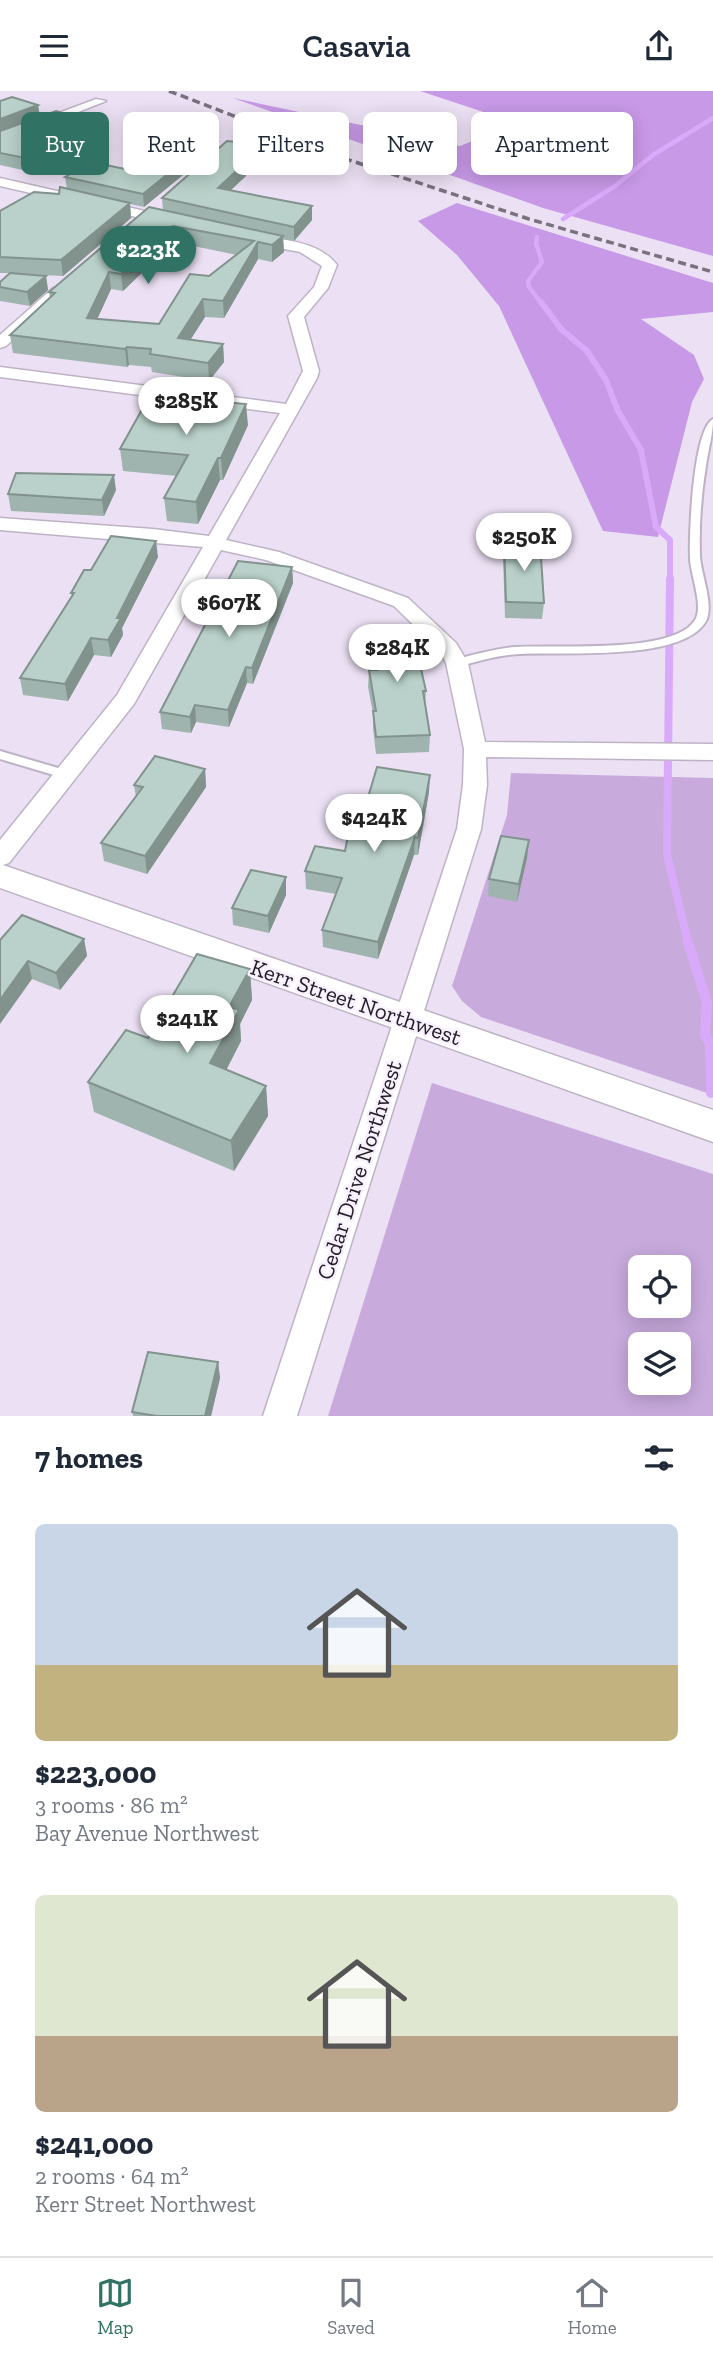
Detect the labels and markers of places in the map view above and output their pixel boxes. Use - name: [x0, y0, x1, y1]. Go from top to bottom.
- pin: $223K: [99, 227, 197, 286]
- pin: $285K: [137, 377, 235, 437]
- pin: $250K: [475, 513, 573, 573]
- pin: $607K: [180, 580, 278, 639]
- pin: $284K: [348, 625, 446, 684]
- pin: $424K: [325, 795, 423, 854]
- pin: $241K: [138, 995, 236, 1055]

